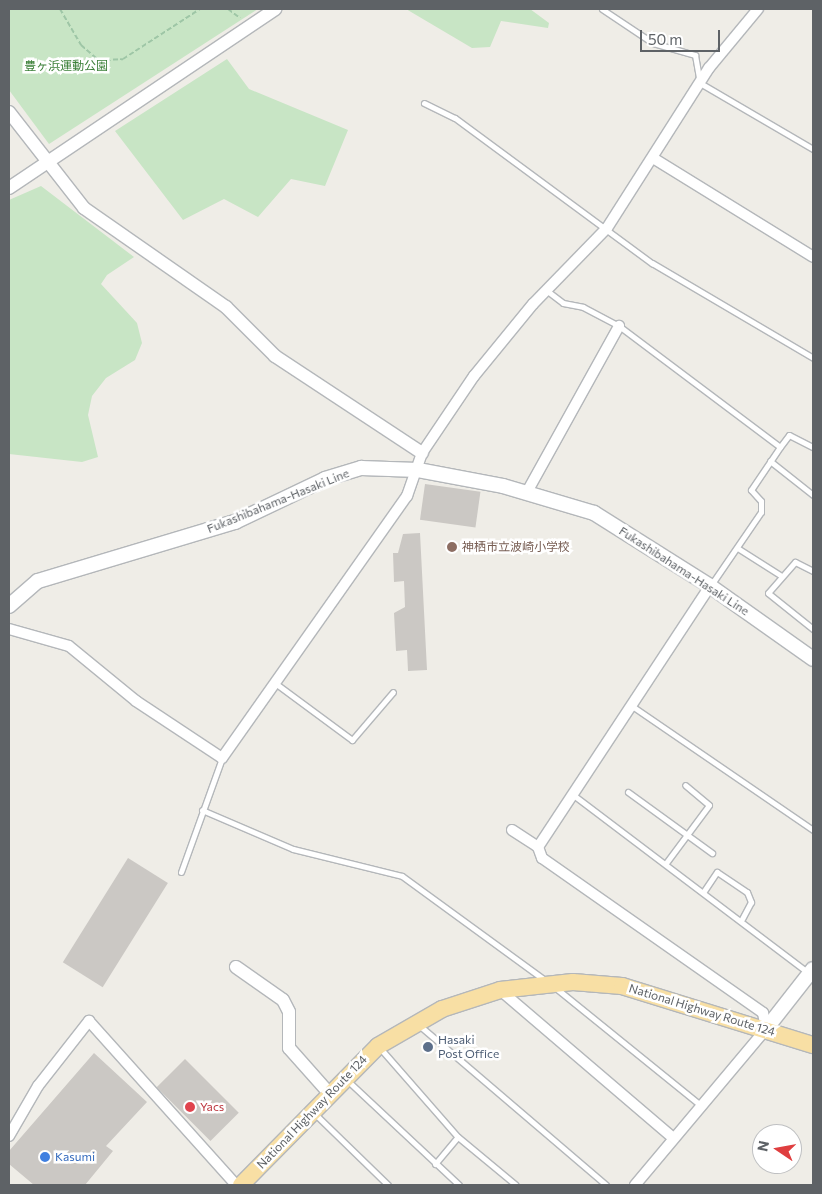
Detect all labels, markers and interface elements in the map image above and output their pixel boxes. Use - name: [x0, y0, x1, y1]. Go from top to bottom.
- scale bar: [642, 20, 722, 52]
- text: 50 m: [648, 30, 682, 48]
- park label: 豊ヶ浜運動公園: [24, 59, 108, 73]
- street label: Fukashibahama-Hasaki Line: [205, 466, 351, 536]
- street label: Fukashibahama-Hasaki Line: [616, 524, 752, 618]
- place label: 神栖市立波崎小学校: [462, 540, 570, 554]
- marker: 神栖市立波崎小学校: [446, 541, 458, 553]
- street label: National Highway Route 124: [627, 981, 777, 1039]
- place label: Hasaki Post Office: [438, 1033, 499, 1061]
- marker: Hasaki Post Office: [422, 1041, 434, 1053]
- street label: National Highway Route 124: [254, 1052, 370, 1172]
- place label: Yacs: [200, 1100, 224, 1114]
- marker: Yacs: [184, 1101, 196, 1113]
- north arrow: [752, 1124, 802, 1174]
- text: N: [753, 1139, 772, 1153]
- place label: Kasumi: [55, 1150, 95, 1164]
- marker: Kasumi: [39, 1151, 51, 1163]

